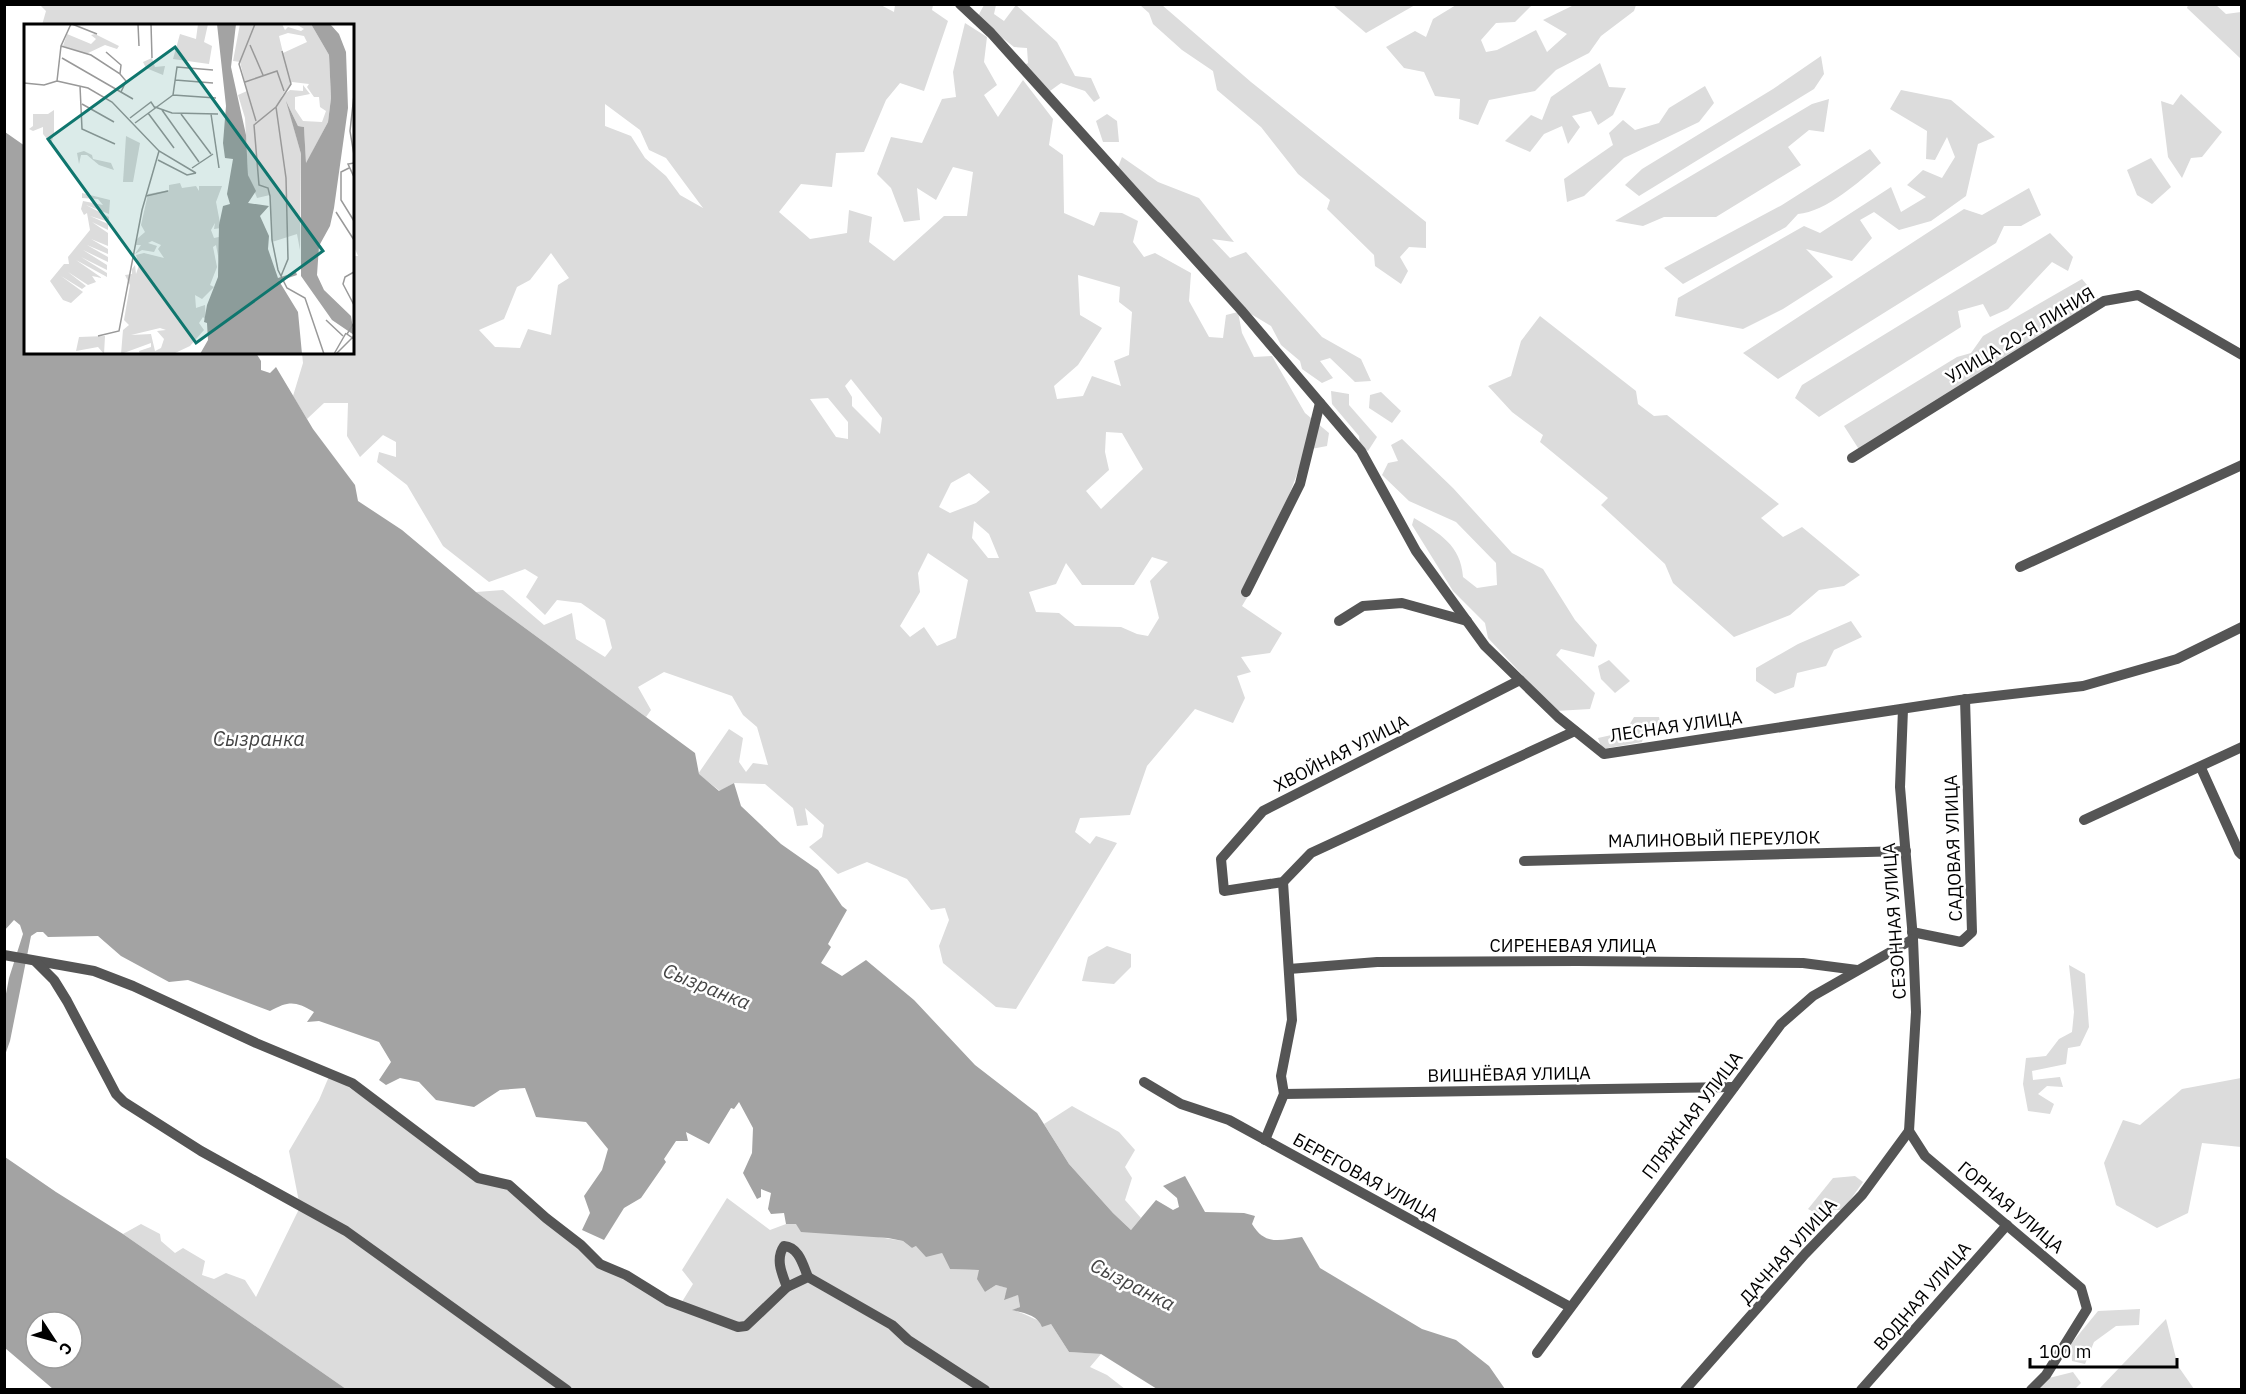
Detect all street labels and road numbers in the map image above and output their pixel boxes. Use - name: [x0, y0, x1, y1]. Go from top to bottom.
- street label: УЛИЦА 20-Я ЛИНИЯ: [1941, 281, 2099, 389]
- street label: ЛЕСНАЯ УЛИЦА: [1608, 705, 1744, 747]
- street label: ХВОЙНАЯ УЛИЦА: [1270, 709, 1412, 797]
- street label: САДОВАЯ УЛИЦА: [1939, 774, 1967, 922]
- street label: МАЛИНОВЫЙ ПЕРЕУЛОК: [1608, 826, 1820, 852]
- street label: СЕЗОННАЯ УЛИЦА: [1877, 841, 1911, 1000]
- street label: СИРЕНЕВАЯ УЛИЦА: [1490, 934, 1657, 957]
- street label: ПЛЯЖНАЯ УЛИЦА: [1637, 1046, 1748, 1183]
- street label: ВИШНЁВАЯ УЛИЦА: [1427, 1061, 1591, 1087]
- street label: БЕРЕГОВАЯ УЛИЦА: [1289, 1127, 1443, 1227]
- street label: ГОРНАЯ УЛИЦА: [1953, 1156, 2069, 1258]
- street label: ДАЧНАЯ УЛИЦА: [1734, 1193, 1842, 1309]
- street label: ВОДНАЯ УЛИЦА: [1868, 1236, 1976, 1355]

